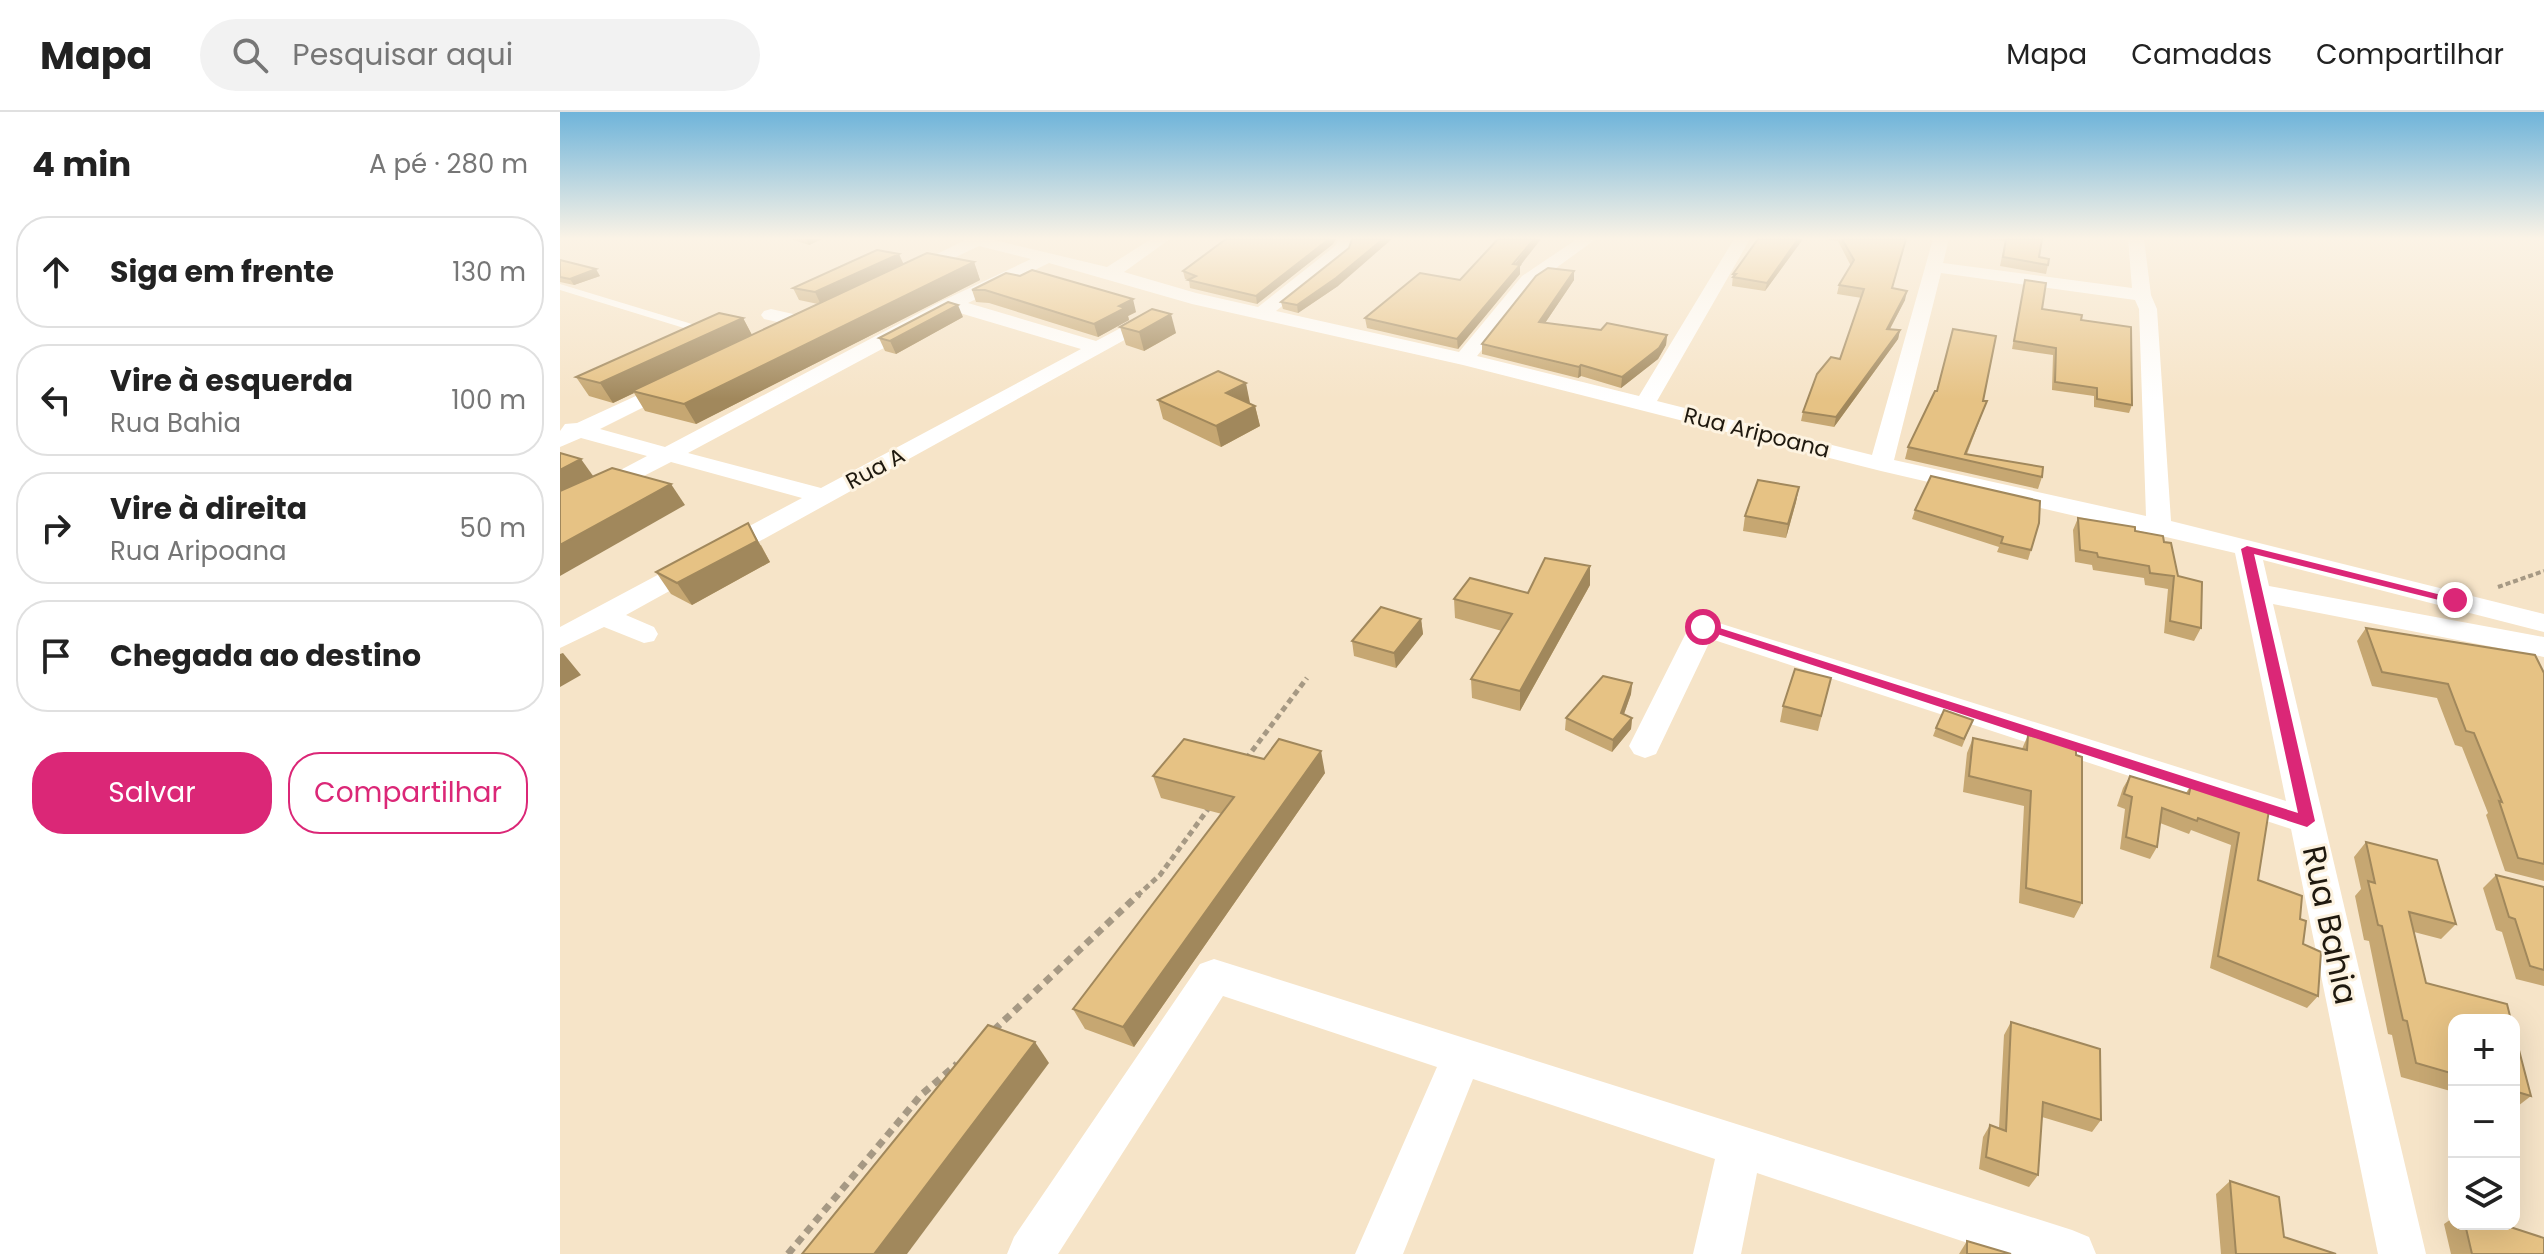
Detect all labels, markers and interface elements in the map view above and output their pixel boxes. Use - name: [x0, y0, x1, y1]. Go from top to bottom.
- search box: [200, 19, 760, 91]
- text: Mapa: [40, 29, 152, 82]
- icon: search: [228, 33, 272, 77]
- text: Pesquisar aqui: [292, 33, 513, 76]
- text: Mapa: [2006, 35, 2087, 74]
- text: Camadas: [2131, 35, 2272, 74]
- text: Compartilhar: [2316, 35, 2504, 74]
- text: 4 min: [32, 140, 131, 188]
- text: A pé · 280 m: [369, 146, 528, 182]
- icon: ahead: [34, 250, 78, 294]
- text: Siga em frente: [110, 250, 334, 293]
- text: 130 m: [452, 254, 526, 290]
- text: Vire à esquerda: [110, 359, 353, 402]
- icon: left: [34, 378, 78, 422]
- text: 100 m: [451, 382, 526, 418]
- street label: Rua Aripoana: [1681, 399, 1833, 466]
- text: Rua Bahia: [110, 405, 241, 441]
- street label: Rua A: [840, 440, 910, 497]
- text: Vire à direita: [110, 487, 307, 530]
- icon: right: [34, 506, 78, 550]
- text: 50 m: [460, 510, 526, 546]
- text: Rua Aripoana: [110, 533, 287, 569]
- route end: [2437, 582, 2473, 618]
- route start: [1685, 609, 1721, 645]
- icon: arrive: [34, 634, 78, 678]
- text: Chegada ao destino: [110, 634, 421, 677]
- button: Salvar: [32, 752, 272, 834]
- button: Compartilhar: [288, 752, 528, 834]
- street label: Rua Bahia: [2292, 841, 2369, 1008]
- map controls: [2448, 1014, 2520, 1230]
- button: +: [2448, 1014, 2520, 1086]
- button: −: [2448, 1086, 2520, 1158]
- button: layers: [2448, 1158, 2520, 1230]

